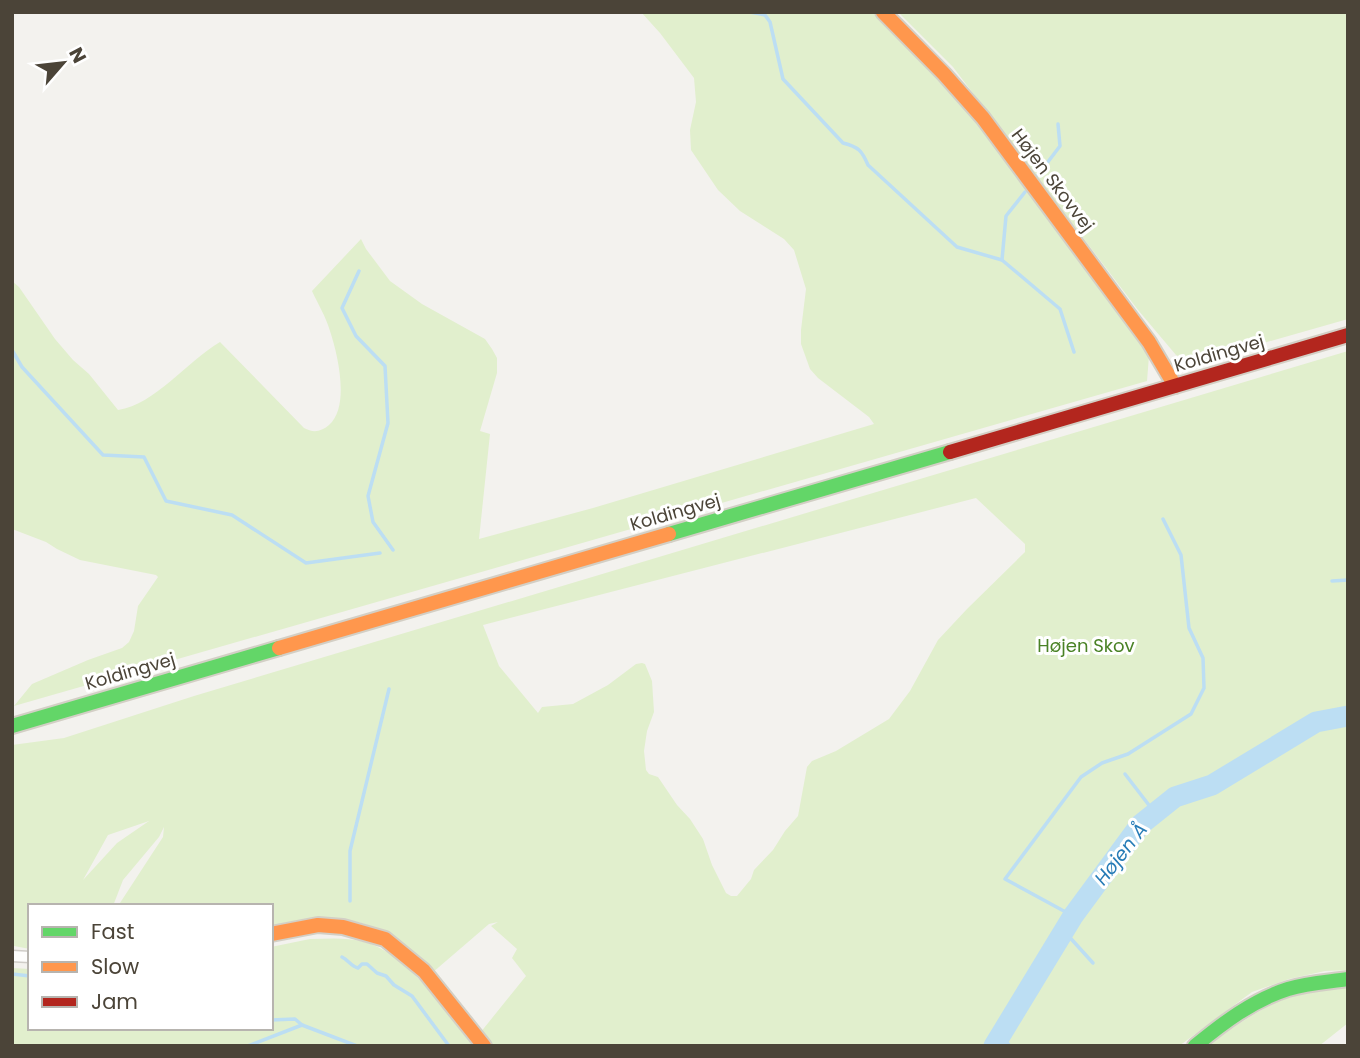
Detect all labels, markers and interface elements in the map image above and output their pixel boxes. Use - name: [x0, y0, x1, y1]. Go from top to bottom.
- north arrow: [28, 28, 98, 98]
- text: N: [62, 43, 93, 68]
- street label: Højen Skovvej: [1006, 123, 1100, 237]
- street label: Koldingvej: [1171, 328, 1267, 378]
- street label: Koldingvej: [627, 487, 723, 537]
- park label: Højen Skov: [1037, 633, 1135, 658]
- street label: Koldingvej: [82, 646, 178, 696]
- water label: Højen Å: [1088, 817, 1154, 891]
- legend: [28, 904, 273, 1030]
- text: Fast: [91, 917, 134, 946]
- text: Slow: [91, 952, 139, 981]
- text: Jam: [91, 987, 138, 1016]

